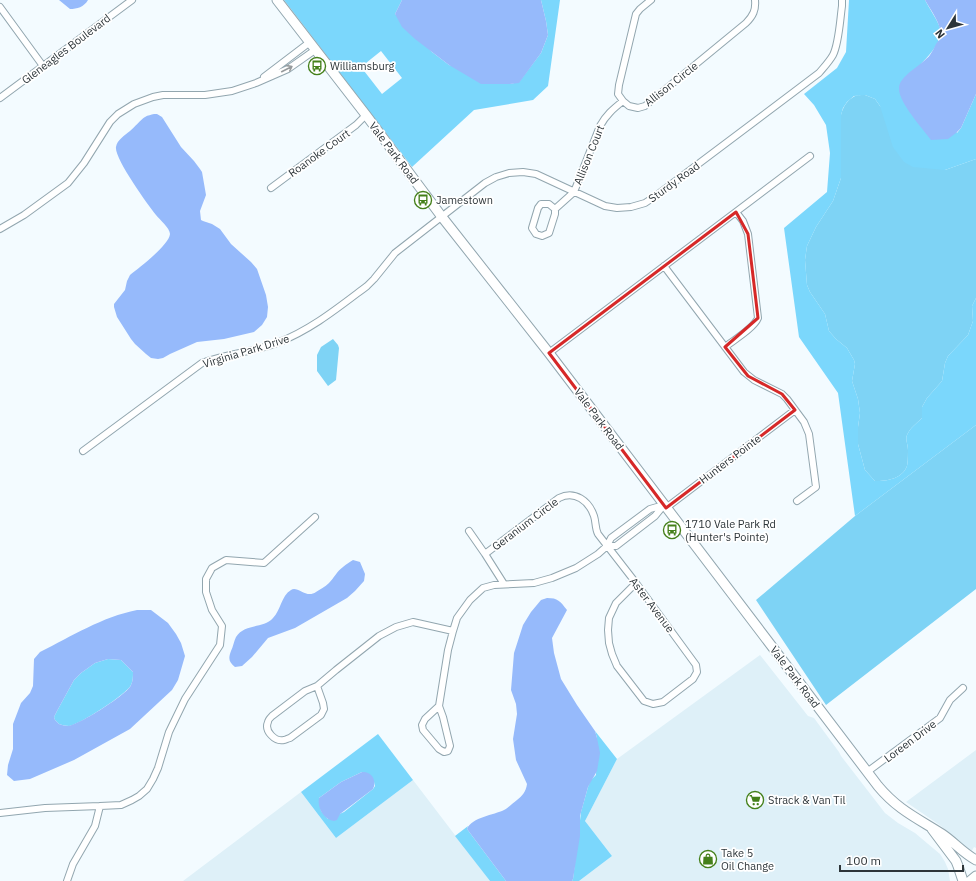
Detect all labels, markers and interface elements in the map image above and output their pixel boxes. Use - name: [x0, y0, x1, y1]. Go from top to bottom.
- north arrow: [928, 8, 968, 48]
- street label: Gleneagles Boulevard: [19, 11, 113, 87]
- text: N: [932, 27, 948, 41]
- bus stop icon: Williamsburg: [307, 56, 327, 76]
- place label: Williamsburg: [330, 59, 394, 73]
- street label: Allison Circle: [641, 59, 701, 109]
- one-way arrow: [281, 65, 293, 72]
- street label: Vale Park Road: [366, 119, 422, 187]
- street label: Allison Court: [571, 123, 607, 187]
- street label: Roanoke Court: [285, 126, 353, 180]
- street label: Sturdy Road: [646, 159, 702, 205]
- bus stop icon: Jamestown: [413, 190, 433, 210]
- place label: Jamestown: [436, 193, 493, 207]
- street label: Virginia Park Drive: [201, 331, 291, 371]
- street label: Vale Park Road: [571, 385, 627, 453]
- street label: Hunters Pointe: [696, 431, 764, 487]
- street label: Geranium Circle: [489, 495, 561, 553]
- place label: 1710 Vale Park Rd (Hunter's Pointe): [685, 517, 776, 544]
- bus stop icon: 1710 Vale Park Rd (Hunter's Pointe): [662, 520, 682, 540]
- street label: Aster Avenue: [627, 575, 677, 635]
- street label: Vale Park Road: [767, 643, 823, 711]
- street label: Loreen Drive: [881, 717, 939, 765]
- supermarket icon: Strack & Van Til: [745, 790, 765, 810]
- place label: Strack & Van Til: [768, 793, 845, 807]
- place label: Take 5 Oil Change: [721, 846, 774, 873]
- scale bar: [840, 847, 963, 873]
- shop icon: Take 5 Oil Change: [698, 849, 718, 869]
- text: 100 m: [846, 853, 881, 868]

